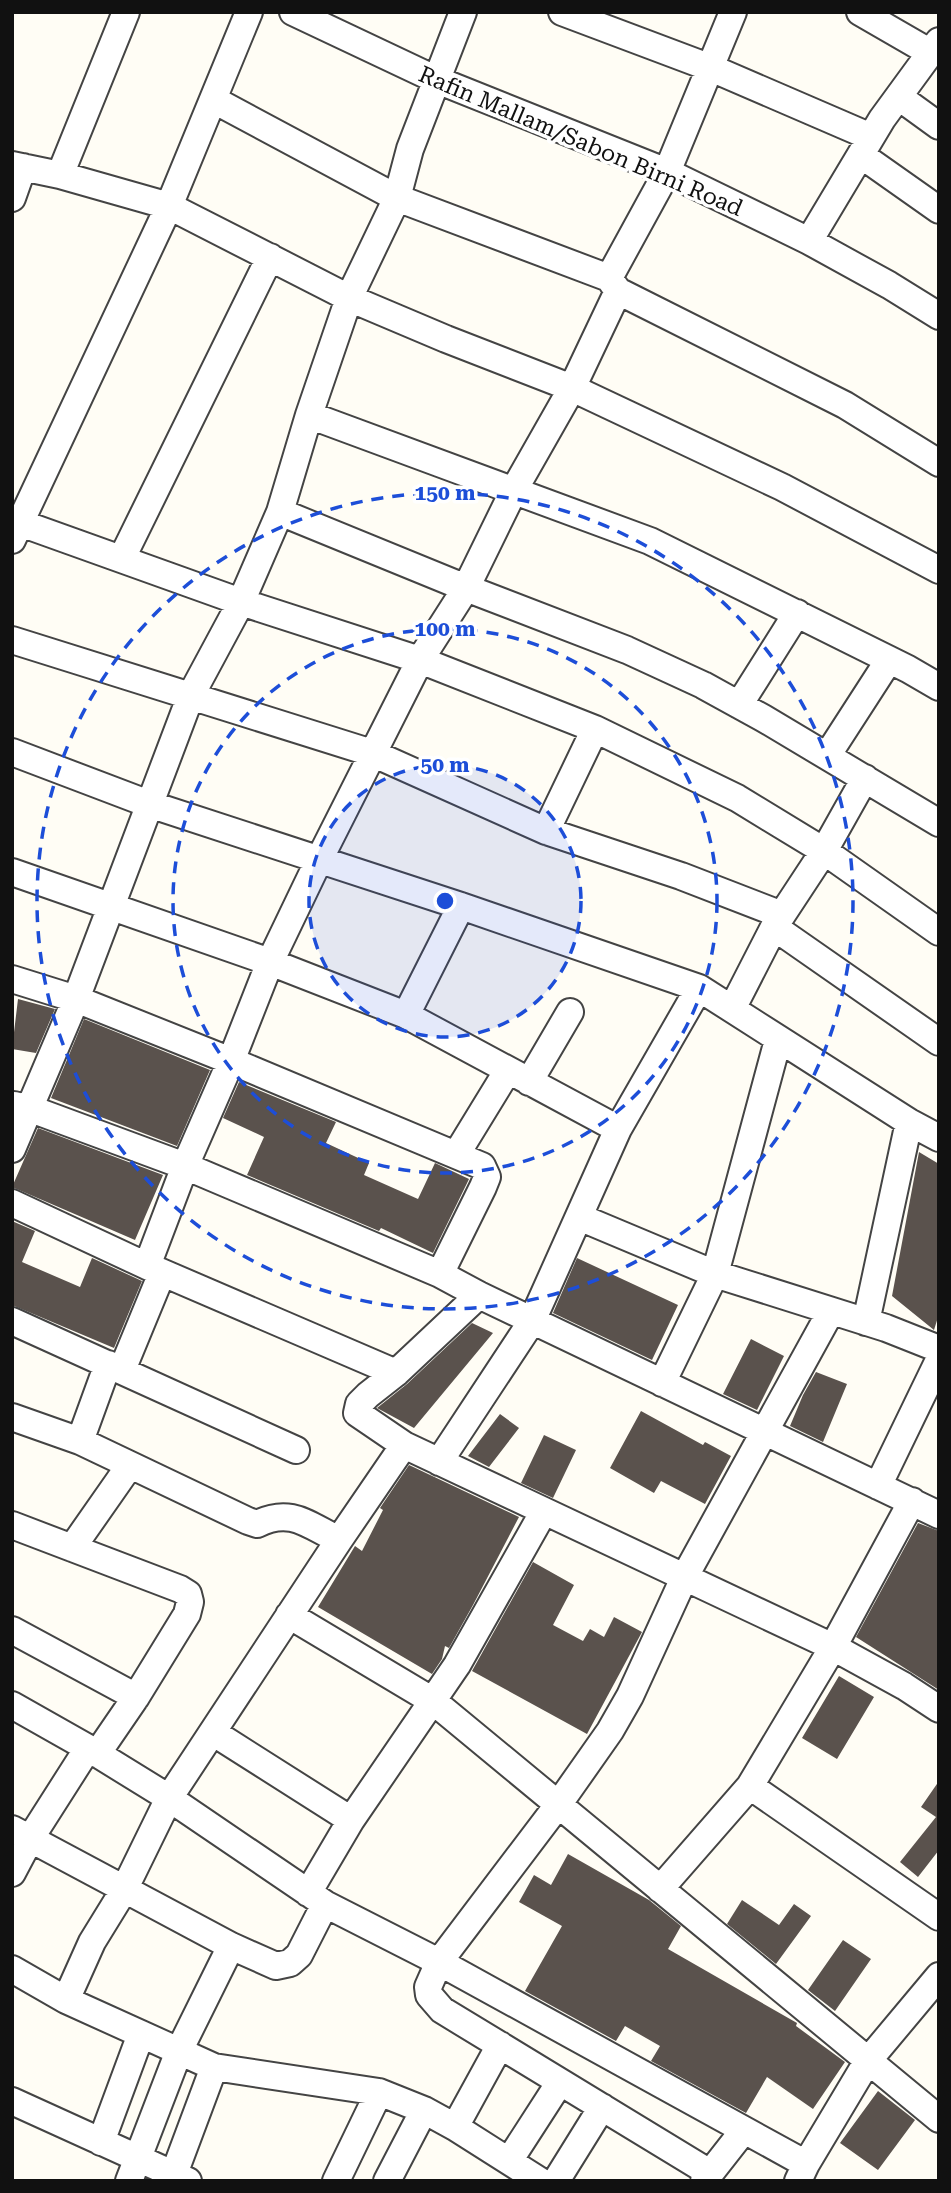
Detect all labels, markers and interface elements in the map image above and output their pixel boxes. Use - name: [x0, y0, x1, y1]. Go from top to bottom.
- street label: Rafin Mallam/Sabon Birni Road: [415, 61, 747, 222]
- text: 150 m: [415, 481, 475, 505]
- text: 100 m: [415, 617, 475, 641]
- text: 50 m: [420, 753, 470, 777]
- centre of rings: [433, 889, 457, 913]

